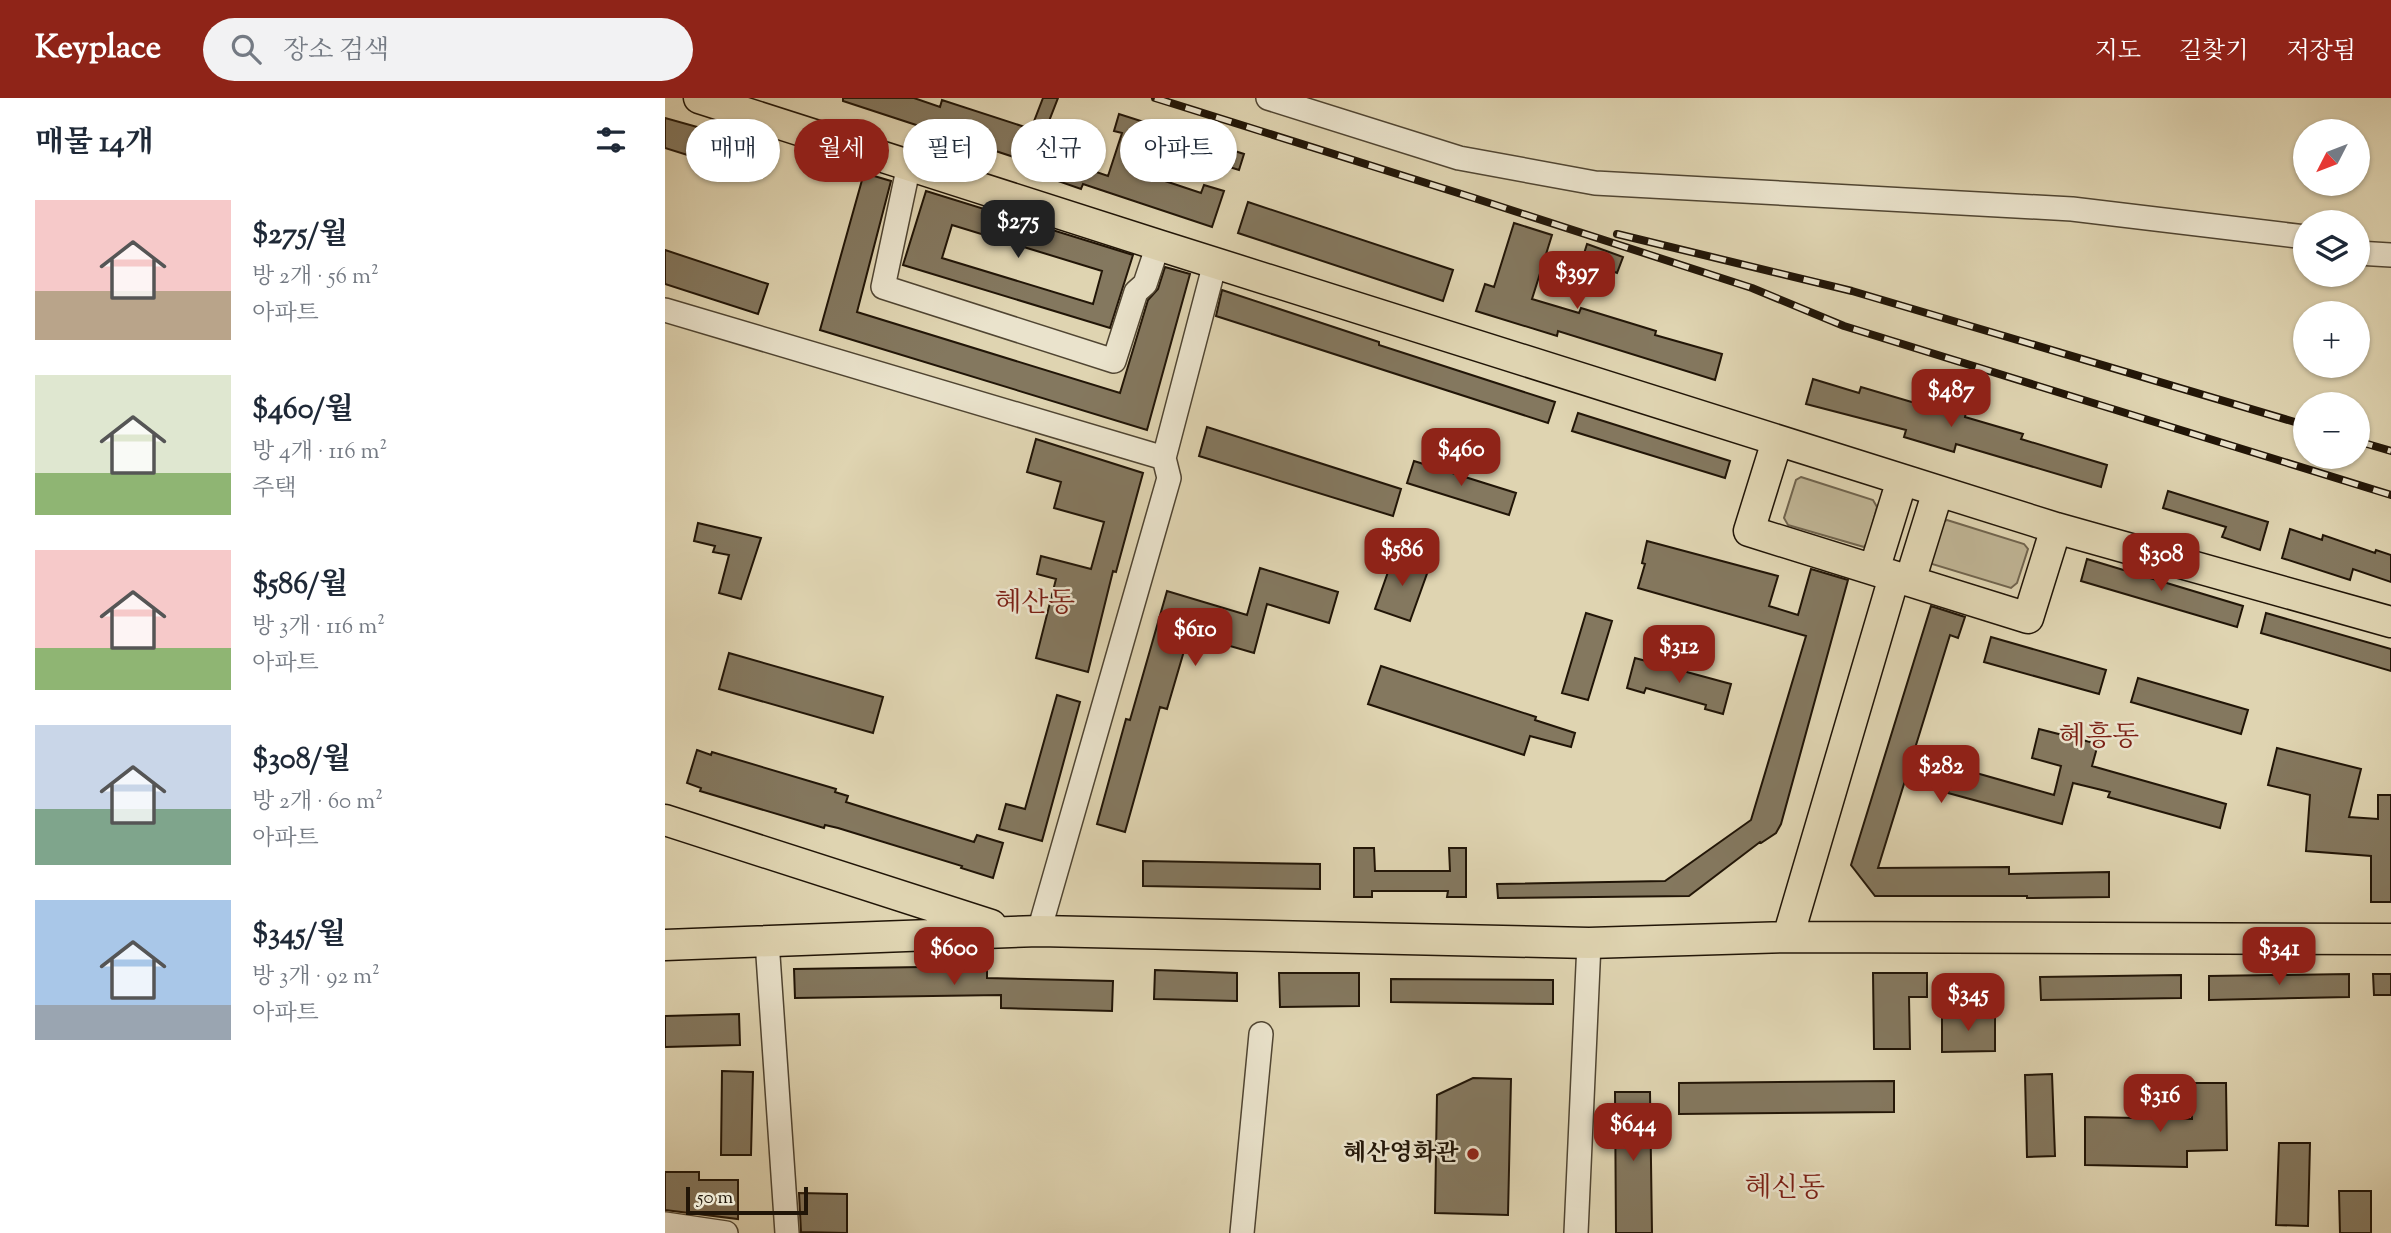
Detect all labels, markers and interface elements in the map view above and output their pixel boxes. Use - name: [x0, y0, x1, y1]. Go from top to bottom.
- search box: [203, 18, 693, 81]
- text: Keyplace: [35, 25, 161, 73]
- icon: search: [227, 30, 265, 68]
- text: 장소 검색: [283, 33, 389, 70]
- text: 지도: [2095, 35, 2141, 69]
- text: 길찾기: [2179, 35, 2248, 69]
- text: 저장됨: [2286, 35, 2356, 69]
- chip: 매매: [686, 119, 780, 182]
- chip: 월세: [794, 119, 889, 182]
- chip: 필터: [903, 119, 997, 182]
- chip: 신규: [1011, 119, 1106, 182]
- chip: 아파트: [1120, 119, 1237, 182]
- north arrow: [2293, 119, 2369, 196]
- map controls: [2293, 119, 2370, 469]
- icon: filters: [592, 121, 630, 159]
- text: 매물 14개: [35, 122, 154, 165]
- pin: $275: [977, 200, 1059, 260]
- text: $275: [997, 206, 1039, 239]
- button: layers: [2293, 210, 2370, 287]
- text: $275/월: [252, 214, 348, 257]
- icon: home: [91, 228, 175, 312]
- pin: $397: [1536, 252, 1618, 311]
- text: $397: [1555, 257, 1599, 290]
- text: 방 2개 · 56 m²: [252, 261, 379, 294]
- text: 아파트: [252, 298, 319, 331]
- button: +: [2293, 301, 2370, 378]
- pin: $487: [1910, 370, 1992, 429]
- text: $487: [1928, 375, 1974, 408]
- text: $460/월: [252, 389, 354, 432]
- button: −: [2293, 392, 2370, 469]
- icon: home: [91, 403, 175, 487]
- pin: $460: [1420, 428, 1502, 488]
- text: $460: [1437, 434, 1485, 467]
- text: 방 4개 · 116 m²: [252, 436, 387, 469]
- text: 주택: [252, 473, 296, 506]
- pin: $586: [1361, 528, 1443, 588]
- pin: $308: [2120, 533, 2202, 593]
- text: $586: [1380, 534, 1424, 567]
- text: $308: [2138, 539, 2184, 572]
- text: $586/월: [252, 564, 348, 607]
- icon: home: [91, 578, 175, 662]
- district label: 혜산동: [994, 584, 1076, 624]
- pin: $610: [1154, 608, 1236, 668]
- text: 방 3개 · 116 m²: [252, 611, 385, 644]
- text: $610: [1173, 614, 1217, 647]
- pin: $312: [1638, 626, 1720, 685]
- text: $312: [1659, 631, 1699, 664]
- text: 아파트: [252, 648, 319, 681]
- district label: 혜흥동: [2058, 718, 2140, 758]
- text: $308/월: [252, 739, 351, 782]
- pin: $282: [1900, 746, 1982, 805]
- text: $282: [1918, 751, 1964, 784]
- icon: home: [91, 753, 175, 837]
- text: 방 2개 · 60 m²: [252, 786, 383, 819]
- text: 아파트: [252, 823, 319, 856]
- text: $345/월: [252, 914, 346, 957]
- icon: home: [91, 928, 175, 1012]
- pin: $600: [913, 928, 995, 987]
- pin: $341: [2238, 928, 2320, 987]
- text: $600: [930, 933, 978, 966]
- text: $341: [2259, 933, 2299, 966]
- text: 방 3개 · 92 m²: [252, 961, 380, 994]
- pin: $345: [1927, 974, 2009, 1033]
- text: $345: [1947, 979, 1989, 1012]
- text: 아파트: [252, 998, 319, 1031]
- pin: $316: [2119, 1074, 2201, 1134]
- text: $316: [2140, 1080, 2180, 1113]
- pin: $644: [1592, 1104, 1674, 1163]
- text: $644: [1610, 1109, 1656, 1142]
- place label: 혜산영화관: [1343, 1137, 1459, 1171]
- marker: 혜산영화관: [1465, 1146, 1481, 1162]
- district label: 혜신동: [1744, 1169, 1826, 1209]
- scale bar: [686, 1184, 809, 1216]
- text: 50 m: [697, 1185, 733, 1212]

